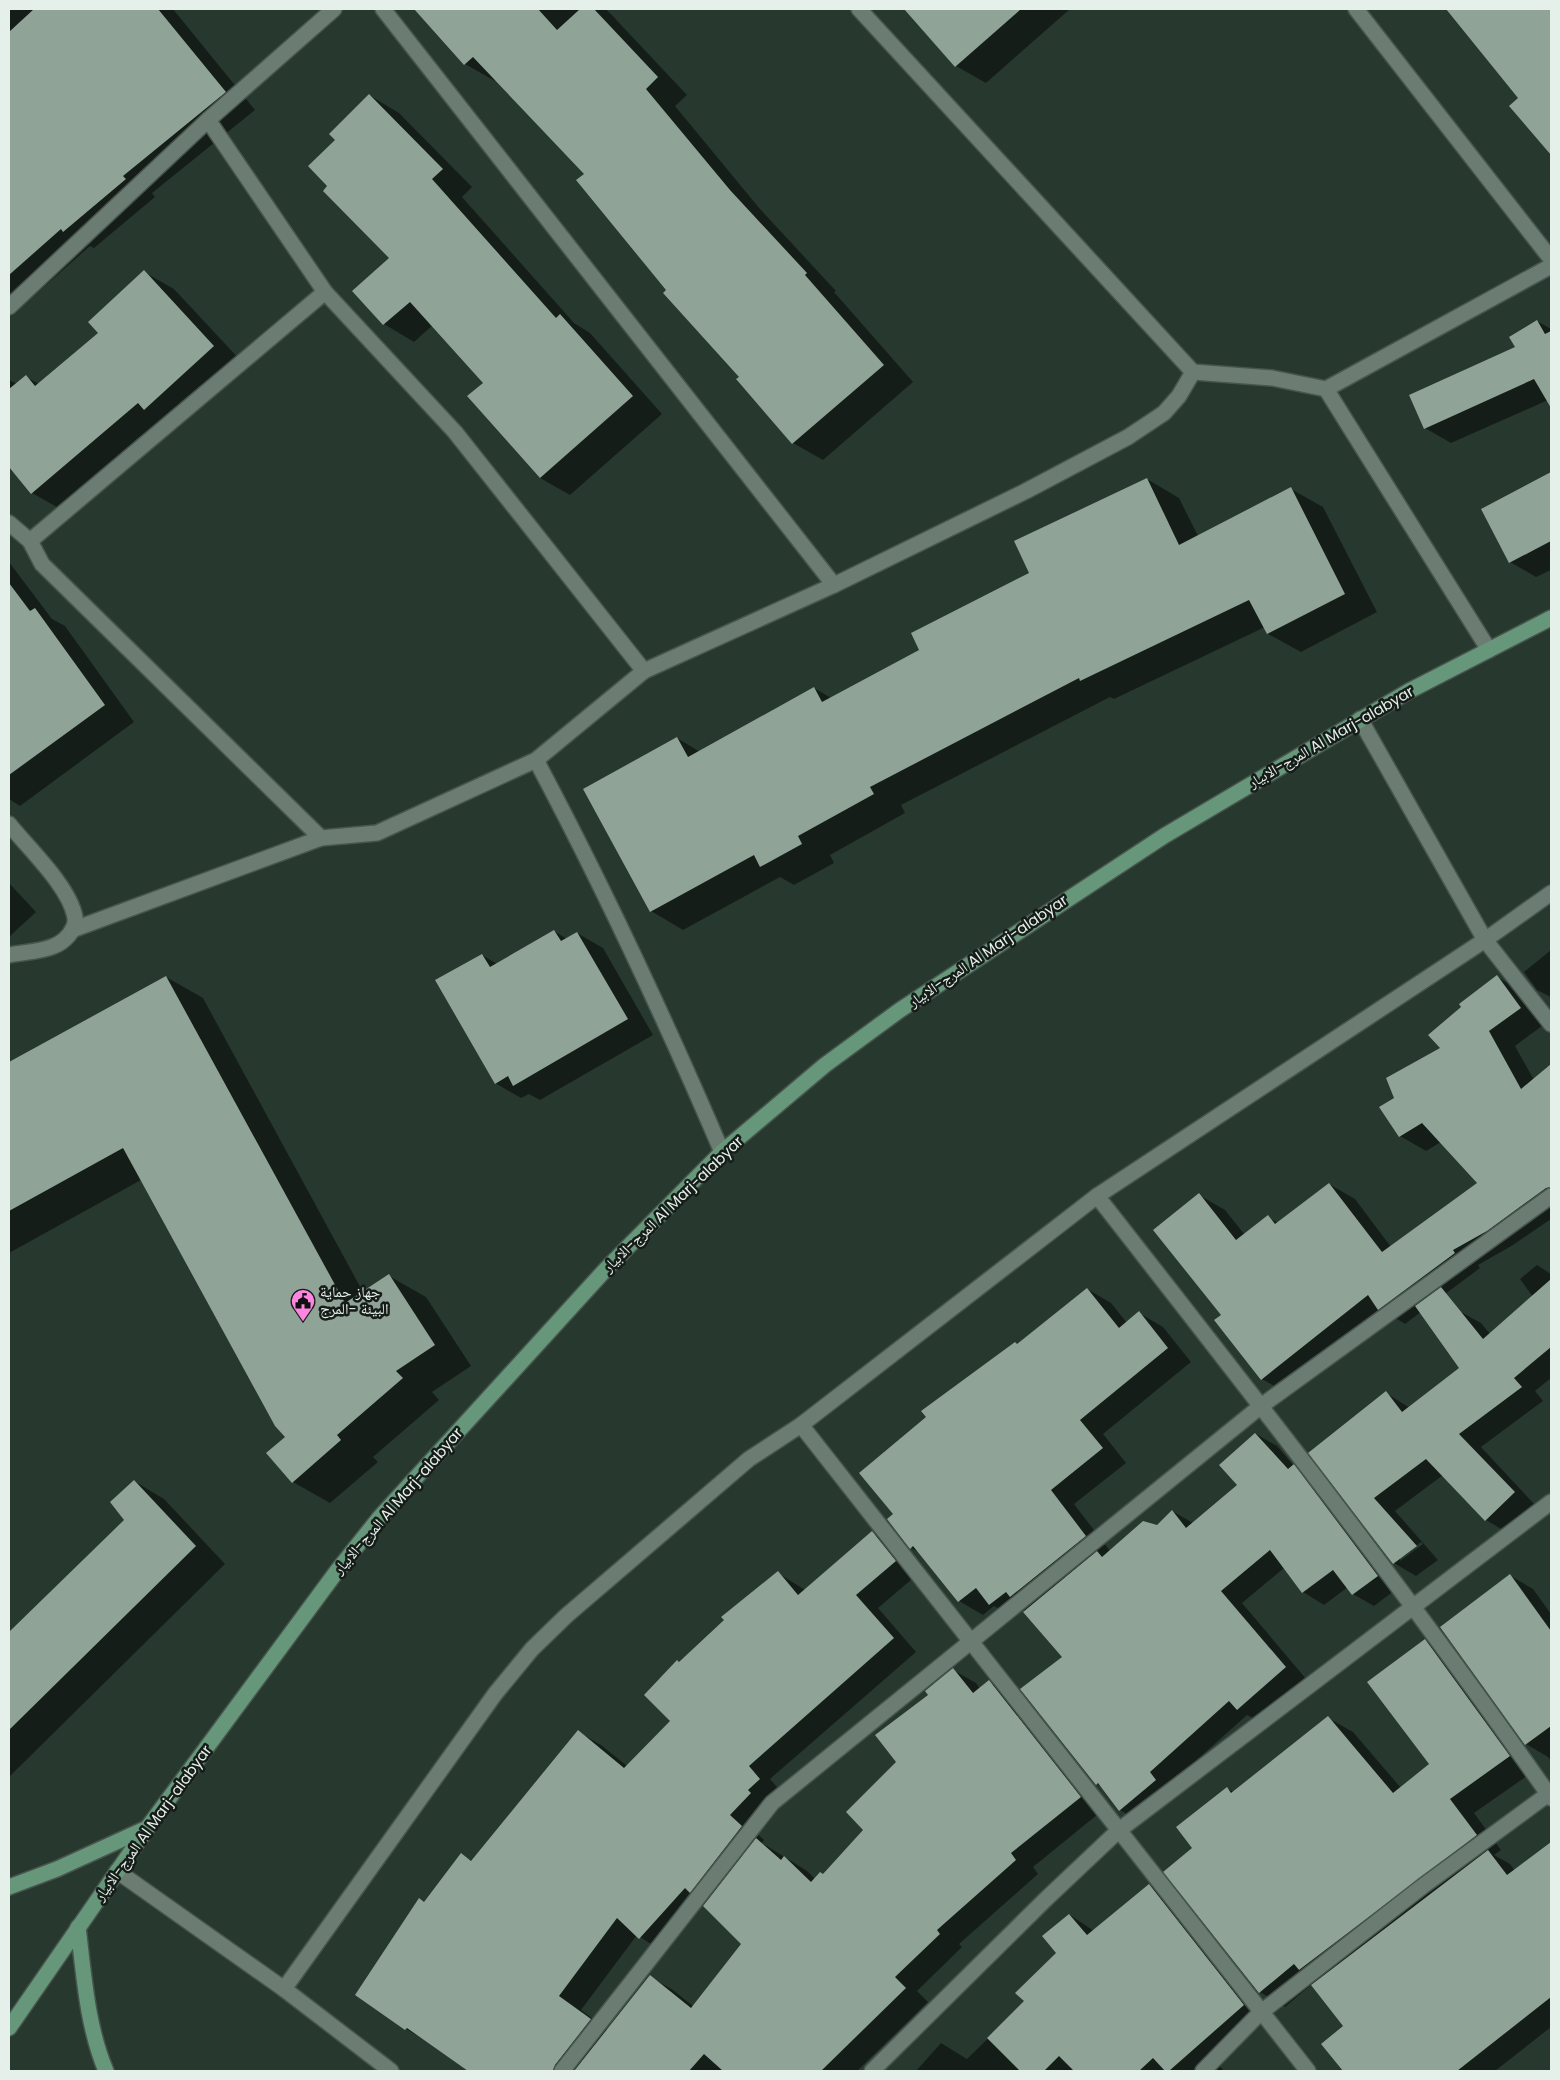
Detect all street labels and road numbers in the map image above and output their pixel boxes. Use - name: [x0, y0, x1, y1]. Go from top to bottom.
- street label: المرج-الابيار Al Marj-alabyar: [1243, 680, 1418, 793]
- street label: المرج-الابيار Al Marj-alabyar: [903, 889, 1072, 1012]
- street label: المرج-الابيار Al Marj-alabyar: [597, 1131, 748, 1277]
- street label: المرج-الابيار Al Marj-alabyar: [327, 1423, 467, 1579]
- street label: المرج-الابيار Al Marj-alabyar: [88, 1740, 217, 1906]

